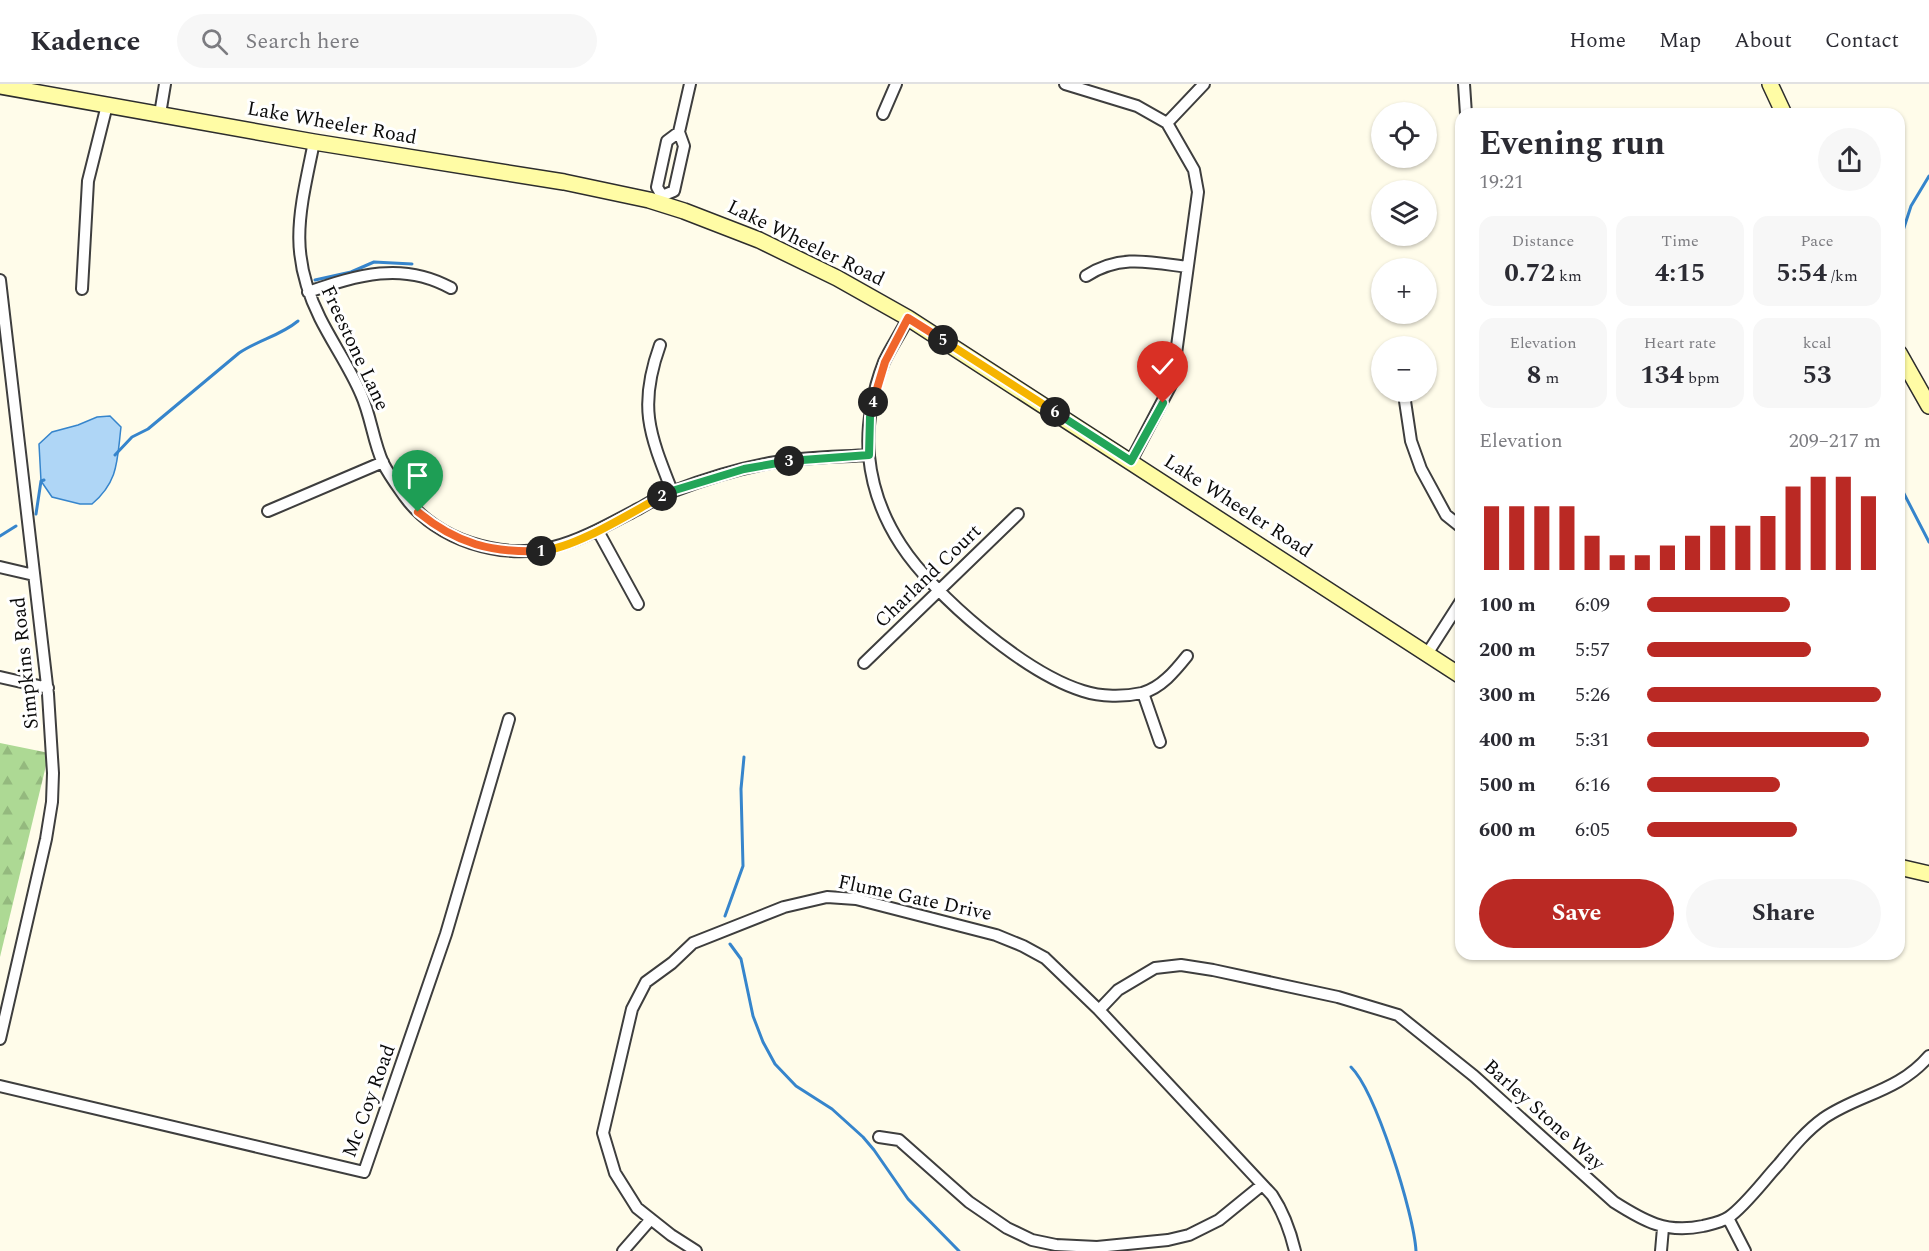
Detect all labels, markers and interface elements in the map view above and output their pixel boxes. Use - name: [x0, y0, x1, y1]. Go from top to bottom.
- search box: [177, 14, 597, 68]
- text: Kadence: [30, 20, 141, 63]
- icon: search: [198, 25, 231, 58]
- text: Search here: [246, 25, 360, 58]
- text: Home: [1569, 25, 1626, 57]
- text: Map: [1659, 25, 1701, 57]
- text: About: [1734, 25, 1792, 57]
- text: Contact: [1825, 25, 1899, 57]
- street label: Lake Wheeler Road: [245, 93, 419, 153]
- map controls: [1371, 102, 1437, 402]
- button: locate: [1371, 102, 1437, 168]
- text: Evening run: [1479, 119, 1665, 169]
- button: share: [1818, 128, 1881, 191]
- text: 19:21: [1479, 167, 1524, 197]
- button: layers: [1371, 180, 1437, 246]
- street label: Lake Wheeler Road: [722, 192, 890, 294]
- text: Distance: [1512, 229, 1574, 253]
- text: Time: [1661, 229, 1699, 253]
- text: Pace: [1800, 229, 1834, 253]
- text: 0.72: [1504, 253, 1555, 293]
- text: 4:15: [1655, 253, 1705, 293]
- text: 5:54: [1776, 253, 1827, 293]
- button: +: [1371, 258, 1437, 324]
- text: km: [1555, 264, 1582, 288]
- text: /km: [1827, 264, 1858, 288]
- street label: Freestone Lane: [313, 280, 397, 416]
- pin: 5: [928, 325, 958, 355]
- text: 5: [939, 328, 947, 352]
- text: Elevation: [1509, 331, 1577, 355]
- text: Heart rate: [1644, 331, 1716, 355]
- text: kcal: [1803, 331, 1831, 355]
- button: −: [1371, 336, 1437, 402]
- pin: [1137, 341, 1188, 403]
- icon: check: [1146, 350, 1179, 383]
- text: 8: [1527, 355, 1541, 395]
- text: 134: [1640, 355, 1684, 395]
- text: 53: [1802, 355, 1832, 395]
- text: m: [1541, 366, 1559, 390]
- text: bpm: [1684, 366, 1720, 390]
- pin: 4: [858, 387, 888, 417]
- text: 4: [869, 390, 877, 414]
- pin: 6: [1040, 397, 1070, 427]
- text: 6: [1051, 400, 1059, 424]
- text: Elevation: [1479, 426, 1563, 456]
- text: 209–217 m: [1789, 426, 1881, 456]
- pin: 3: [774, 446, 804, 476]
- street label: Lake Wheeler Road: [1158, 447, 1318, 565]
- text: 3: [785, 449, 793, 473]
- pin: [392, 450, 443, 512]
- icon: arrive: [401, 459, 434, 492]
- pin: 2: [647, 481, 677, 511]
- text: 2: [658, 484, 666, 508]
- street label: Charland Court: [868, 517, 988, 635]
- pin: 1: [526, 536, 556, 566]
- text: 1: [537, 539, 545, 563]
- text: 100 m: [1479, 590, 1536, 620]
- text: 6:09: [1575, 590, 1610, 620]
- street label: Simpkins Road: [3, 595, 47, 731]
- text: 200 m: [1479, 635, 1536, 665]
- text: 5:57: [1575, 635, 1610, 665]
- text: 300 m: [1479, 680, 1536, 710]
- text: 5:26: [1575, 680, 1610, 710]
- text: 400 m: [1479, 725, 1536, 755]
- text: 5:31: [1575, 725, 1610, 755]
- text: 500 m: [1479, 770, 1536, 800]
- text: 6:16: [1575, 770, 1610, 800]
- text: 600 m: [1479, 815, 1536, 845]
- text: 6:05: [1575, 815, 1610, 845]
- street label: Flume Gate Drive: [835, 867, 995, 929]
- button: Save: [1479, 879, 1674, 948]
- button: Share: [1686, 879, 1881, 948]
- street label: Mc Coy Road: [335, 1040, 403, 1162]
- street label: Barley Stone Way: [1477, 1052, 1613, 1179]

